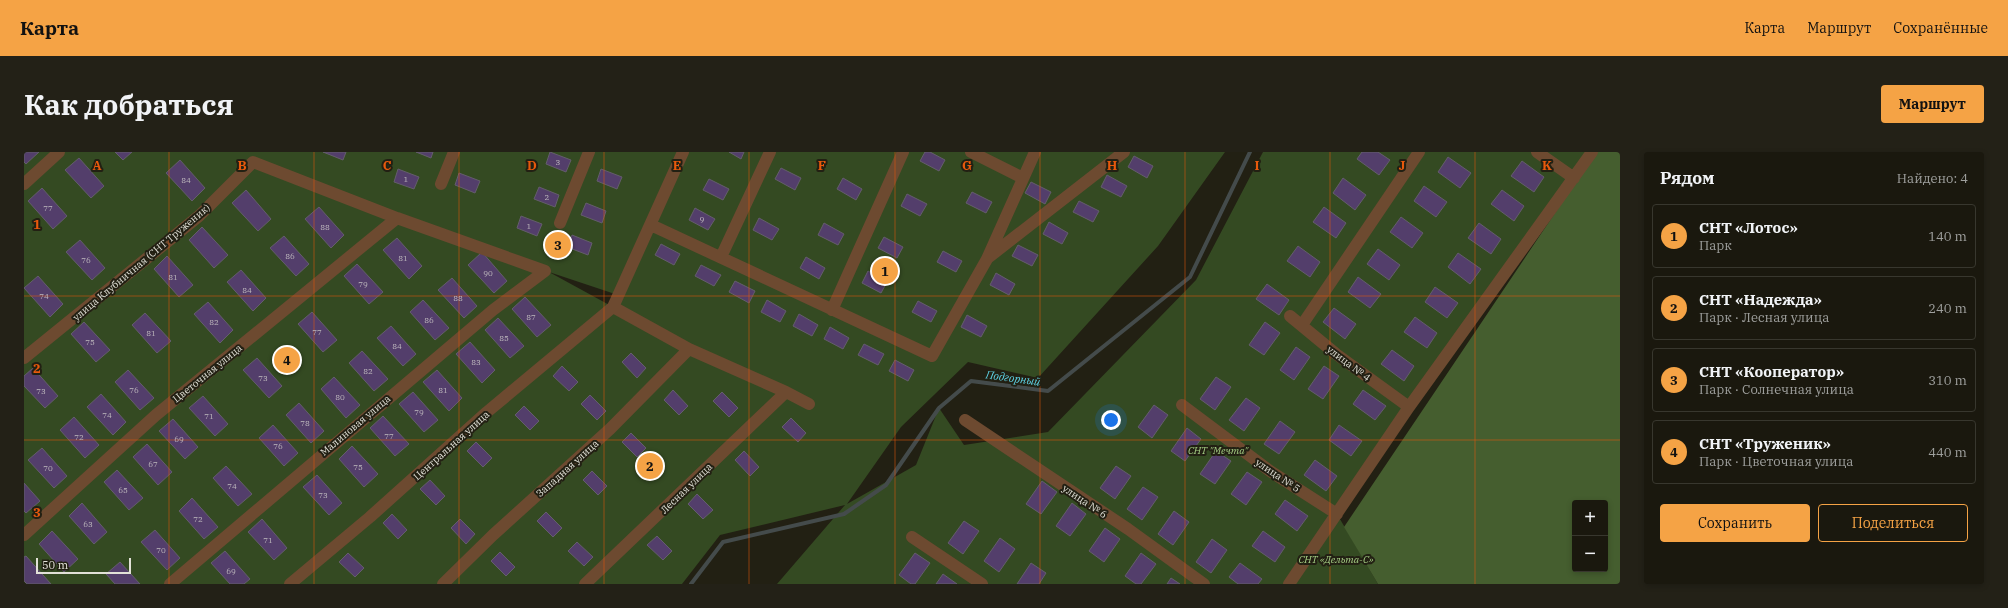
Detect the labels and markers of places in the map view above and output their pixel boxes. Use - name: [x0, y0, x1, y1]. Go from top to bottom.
- pin: 3: [545, 230, 571, 260]
- pin: 1: [872, 256, 898, 286]
- pin: 4: [274, 345, 300, 375]
- pin: 2: [637, 451, 663, 481]

